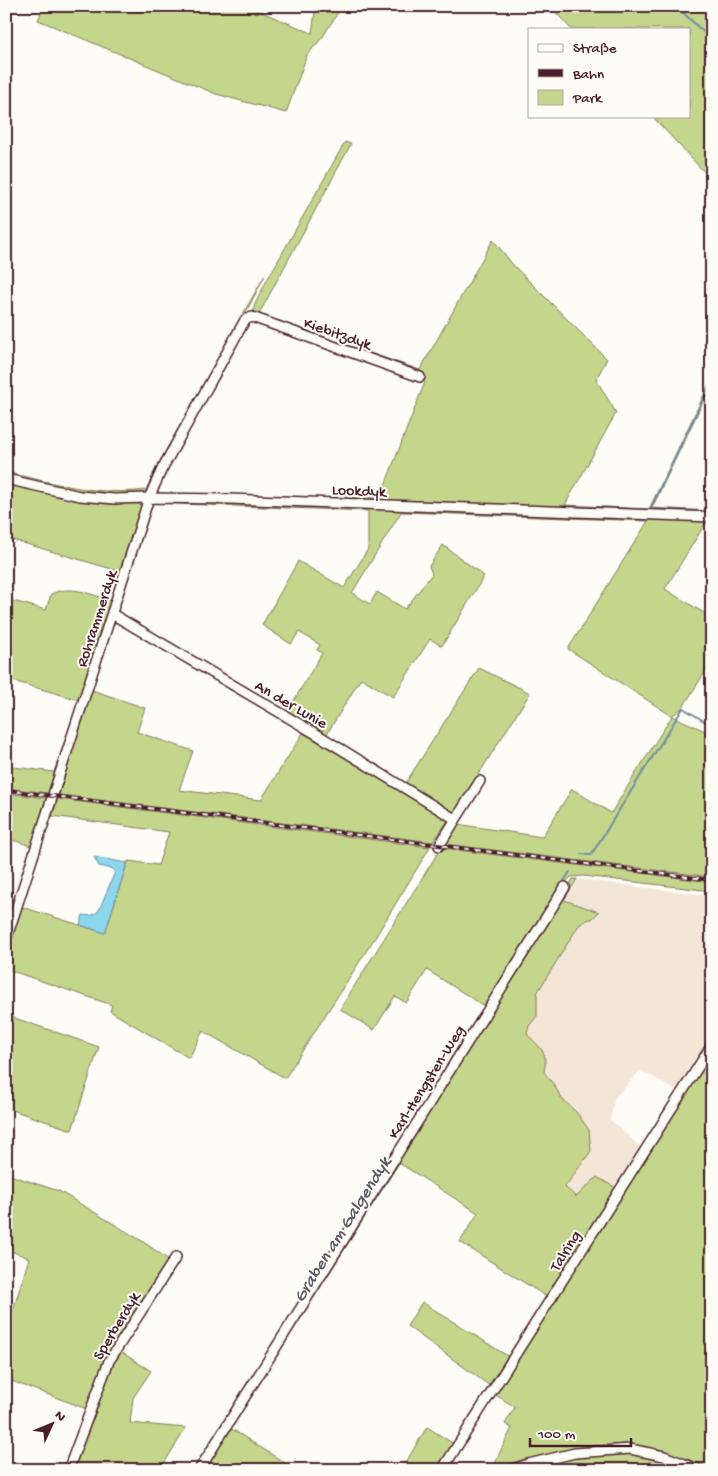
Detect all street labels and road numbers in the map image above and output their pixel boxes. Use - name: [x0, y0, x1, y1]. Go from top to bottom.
- street label: Kiebitzdyk: [300, 315, 375, 356]
- street label: Lookdyk: [332, 482, 388, 503]
- street label: Rohrammerdyk: [74, 566, 124, 670]
- street label: An der Lunie: [251, 678, 331, 735]
- street label: Karl-Hengsten-Weg: [385, 1023, 471, 1143]
- street label: Talring: [547, 1228, 587, 1277]
- street label: Sperberdyk: [90, 1288, 147, 1364]

